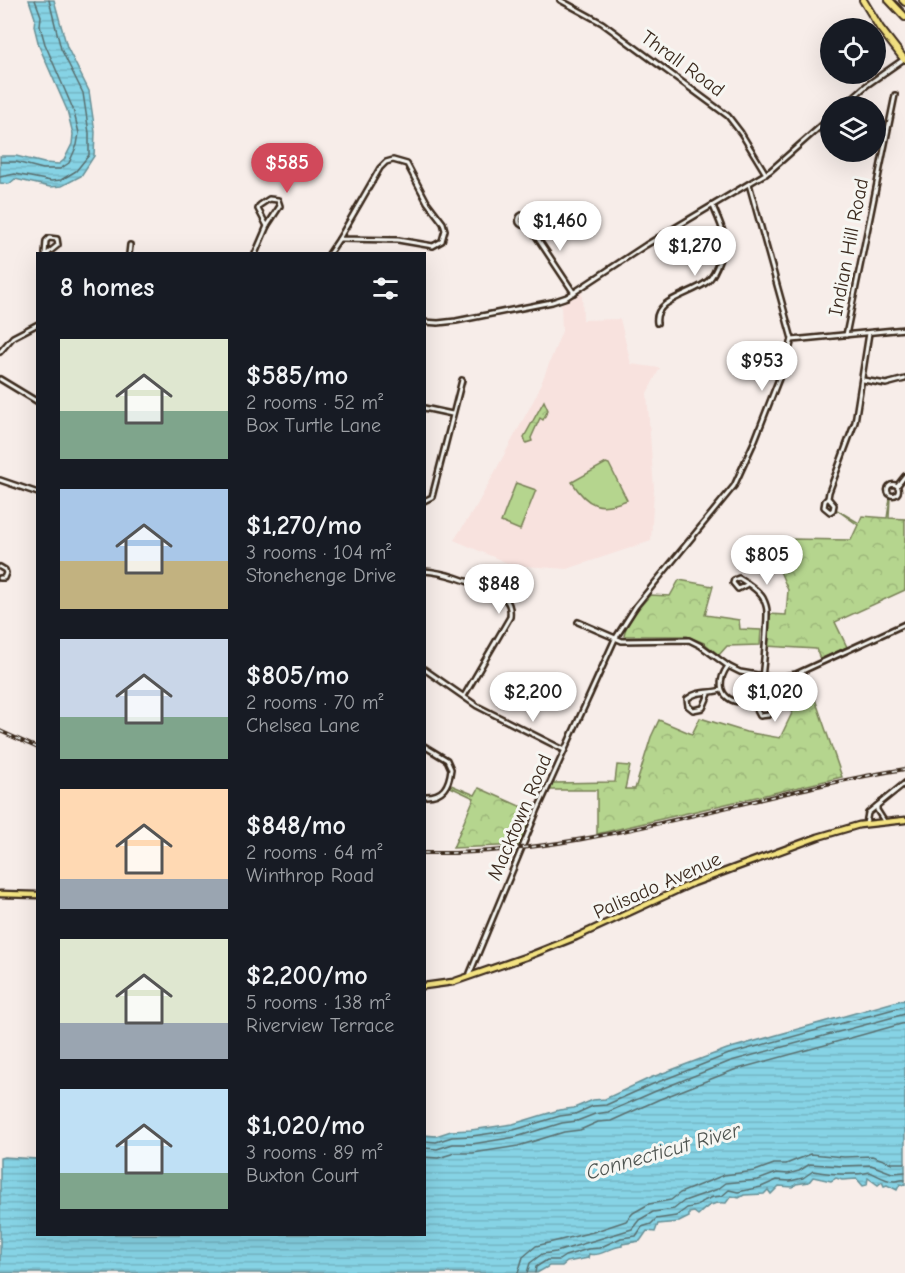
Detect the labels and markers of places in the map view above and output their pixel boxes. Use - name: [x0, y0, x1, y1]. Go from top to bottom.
- pin: $585: [251, 143, 323, 194]
- pin: $1,460: [511, 201, 609, 252]
- pin: $1,270: [646, 226, 744, 277]
- pin: $953: [726, 341, 798, 392]
- pin: $805: [731, 535, 803, 586]
- pin: $848: [463, 564, 535, 615]
- pin: $2,200: [484, 672, 582, 723]
- pin: $1,020: [726, 672, 824, 723]

